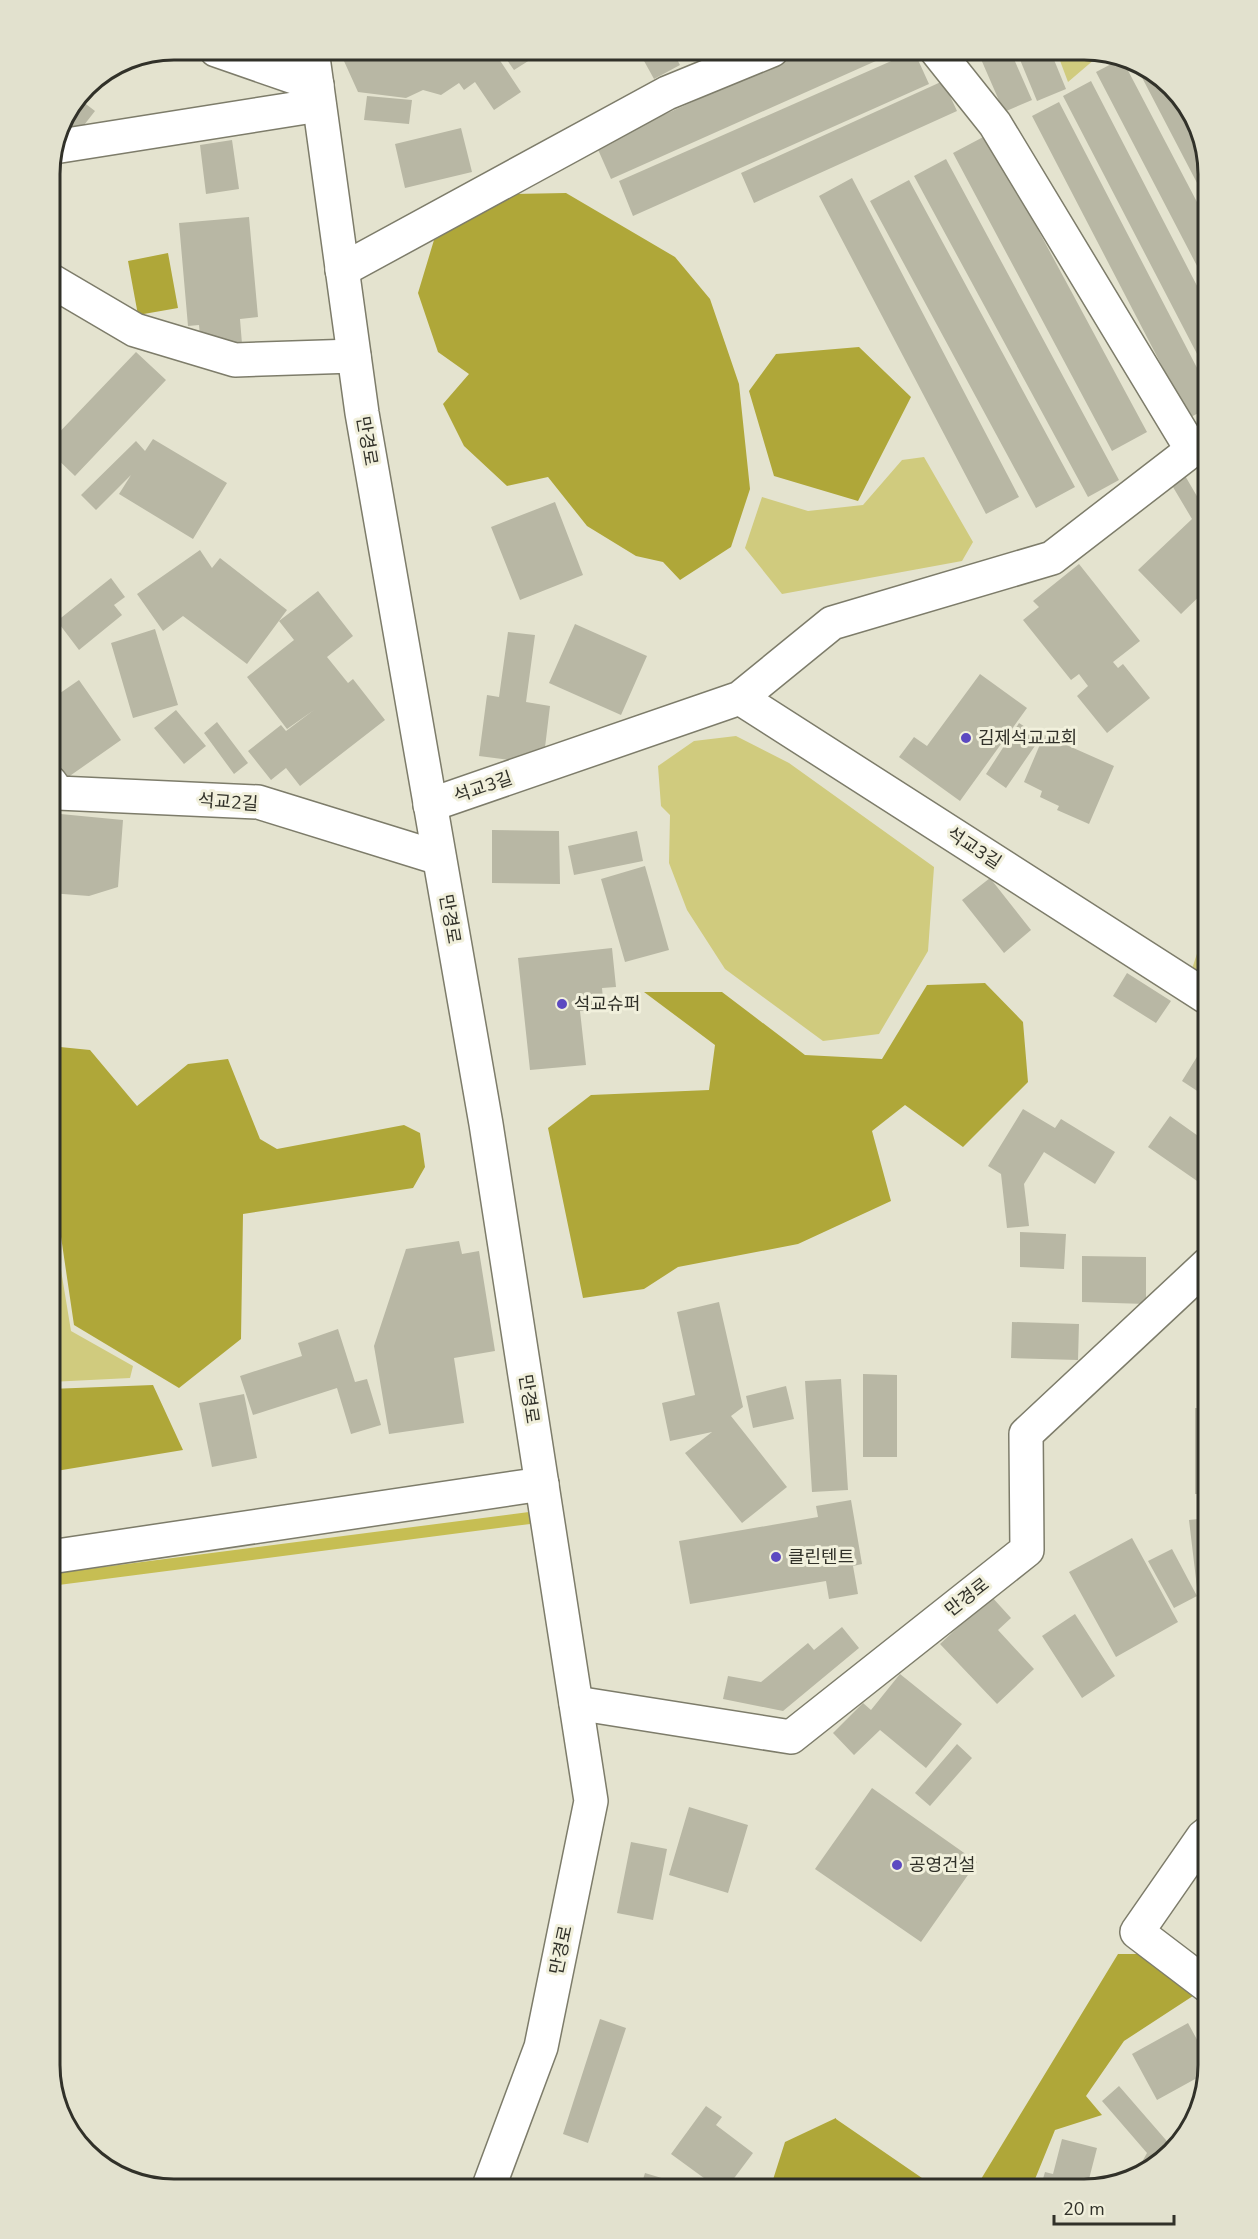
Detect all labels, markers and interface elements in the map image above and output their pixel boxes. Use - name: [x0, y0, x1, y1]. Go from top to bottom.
- street label: 만경로: [351, 414, 383, 468]
- place label: 김제석교교회: [978, 726, 1077, 750]
- marker: 김제석교교회: [959, 731, 973, 745]
- street label: 석교3길: [450, 766, 516, 808]
- street label: 석교2길: [197, 788, 259, 816]
- street label: 석교3길: [942, 821, 1006, 875]
- street label: 만경로: [434, 892, 466, 946]
- place label: 석교슈퍼: [574, 992, 640, 1016]
- marker: 석교슈퍼: [555, 997, 569, 1011]
- street label: 만경로: [513, 1373, 545, 1425]
- place label: 클린텐트: [788, 1545, 854, 1569]
- marker: 클린텐트: [769, 1550, 783, 1564]
- street label: 만경로: [940, 1572, 994, 1622]
- place label: 공영건설: [909, 1853, 975, 1877]
- marker: 공영건설: [890, 1858, 904, 1872]
- street label: 만경로: [544, 1923, 578, 1977]
- scale bar: [1054, 2188, 1174, 2226]
- text: 20 m: [1063, 2197, 1105, 2221]

